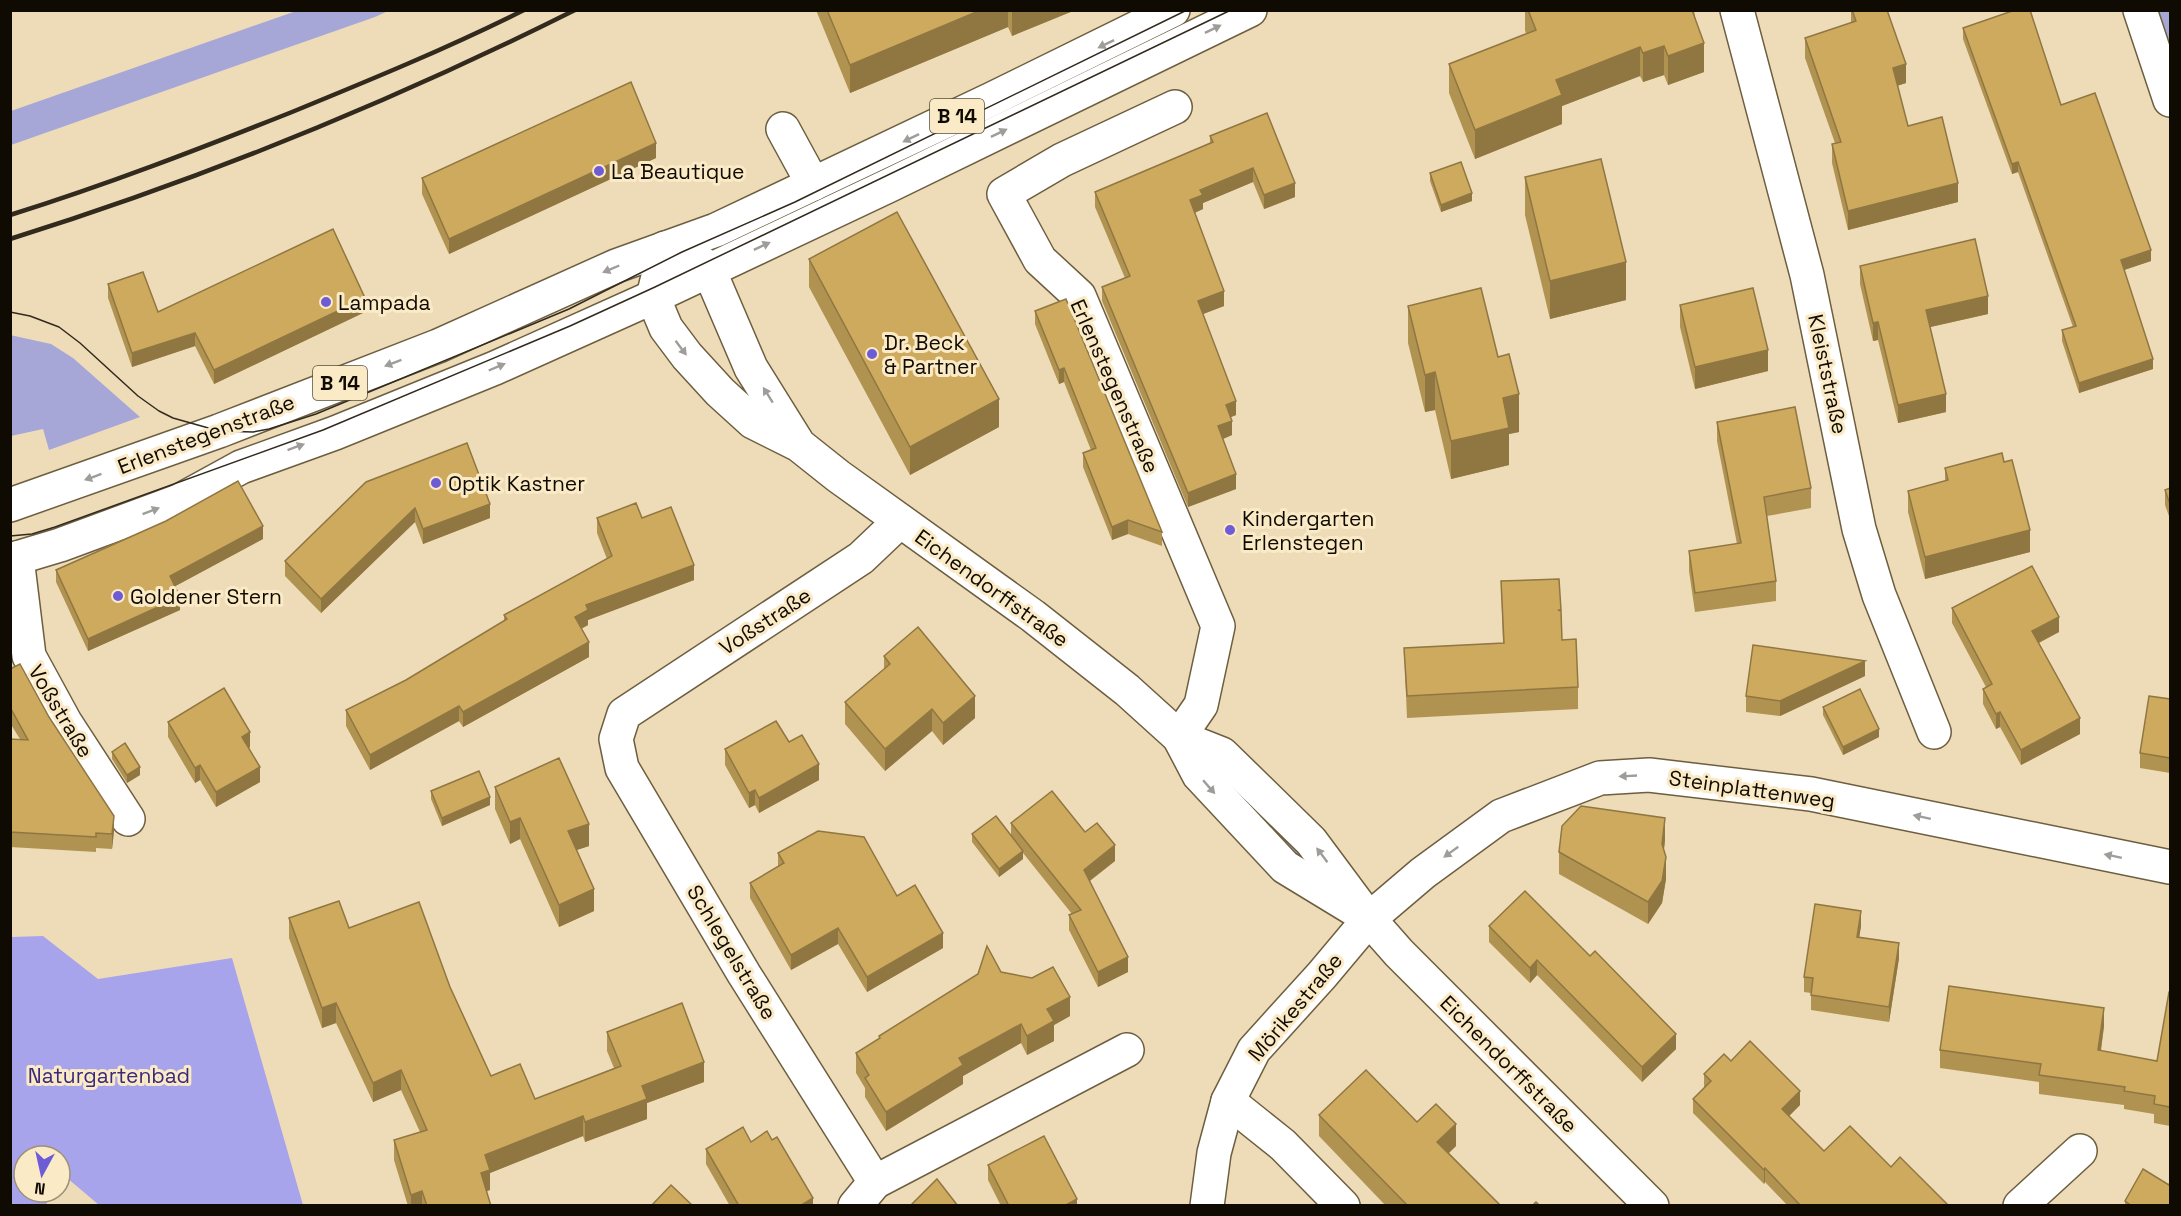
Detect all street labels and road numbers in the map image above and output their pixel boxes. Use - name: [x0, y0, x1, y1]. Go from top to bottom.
- road number: B 14: [930, 99, 984, 133]
- street label: Erlenstegenstraße: [1065, 295, 1165, 477]
- street label: Kleiststraße: [1802, 312, 1854, 436]
- road number: B 14: [313, 366, 367, 400]
- street label: Erlenstegenstraße: [114, 388, 298, 480]
- street label: Eichendorffstraße: [910, 523, 1074, 653]
- street label: Voßstraße: [714, 581, 816, 661]
- street label: Voßstraße: [23, 659, 99, 763]
- street label: Steinplattenweg: [1667, 764, 1837, 814]
- street label: Schlegelstraße: [681, 880, 783, 1024]
- street label: Mörikestraße: [1242, 947, 1348, 1067]
- street label: Eichendorffstraße: [1434, 989, 1584, 1139]

